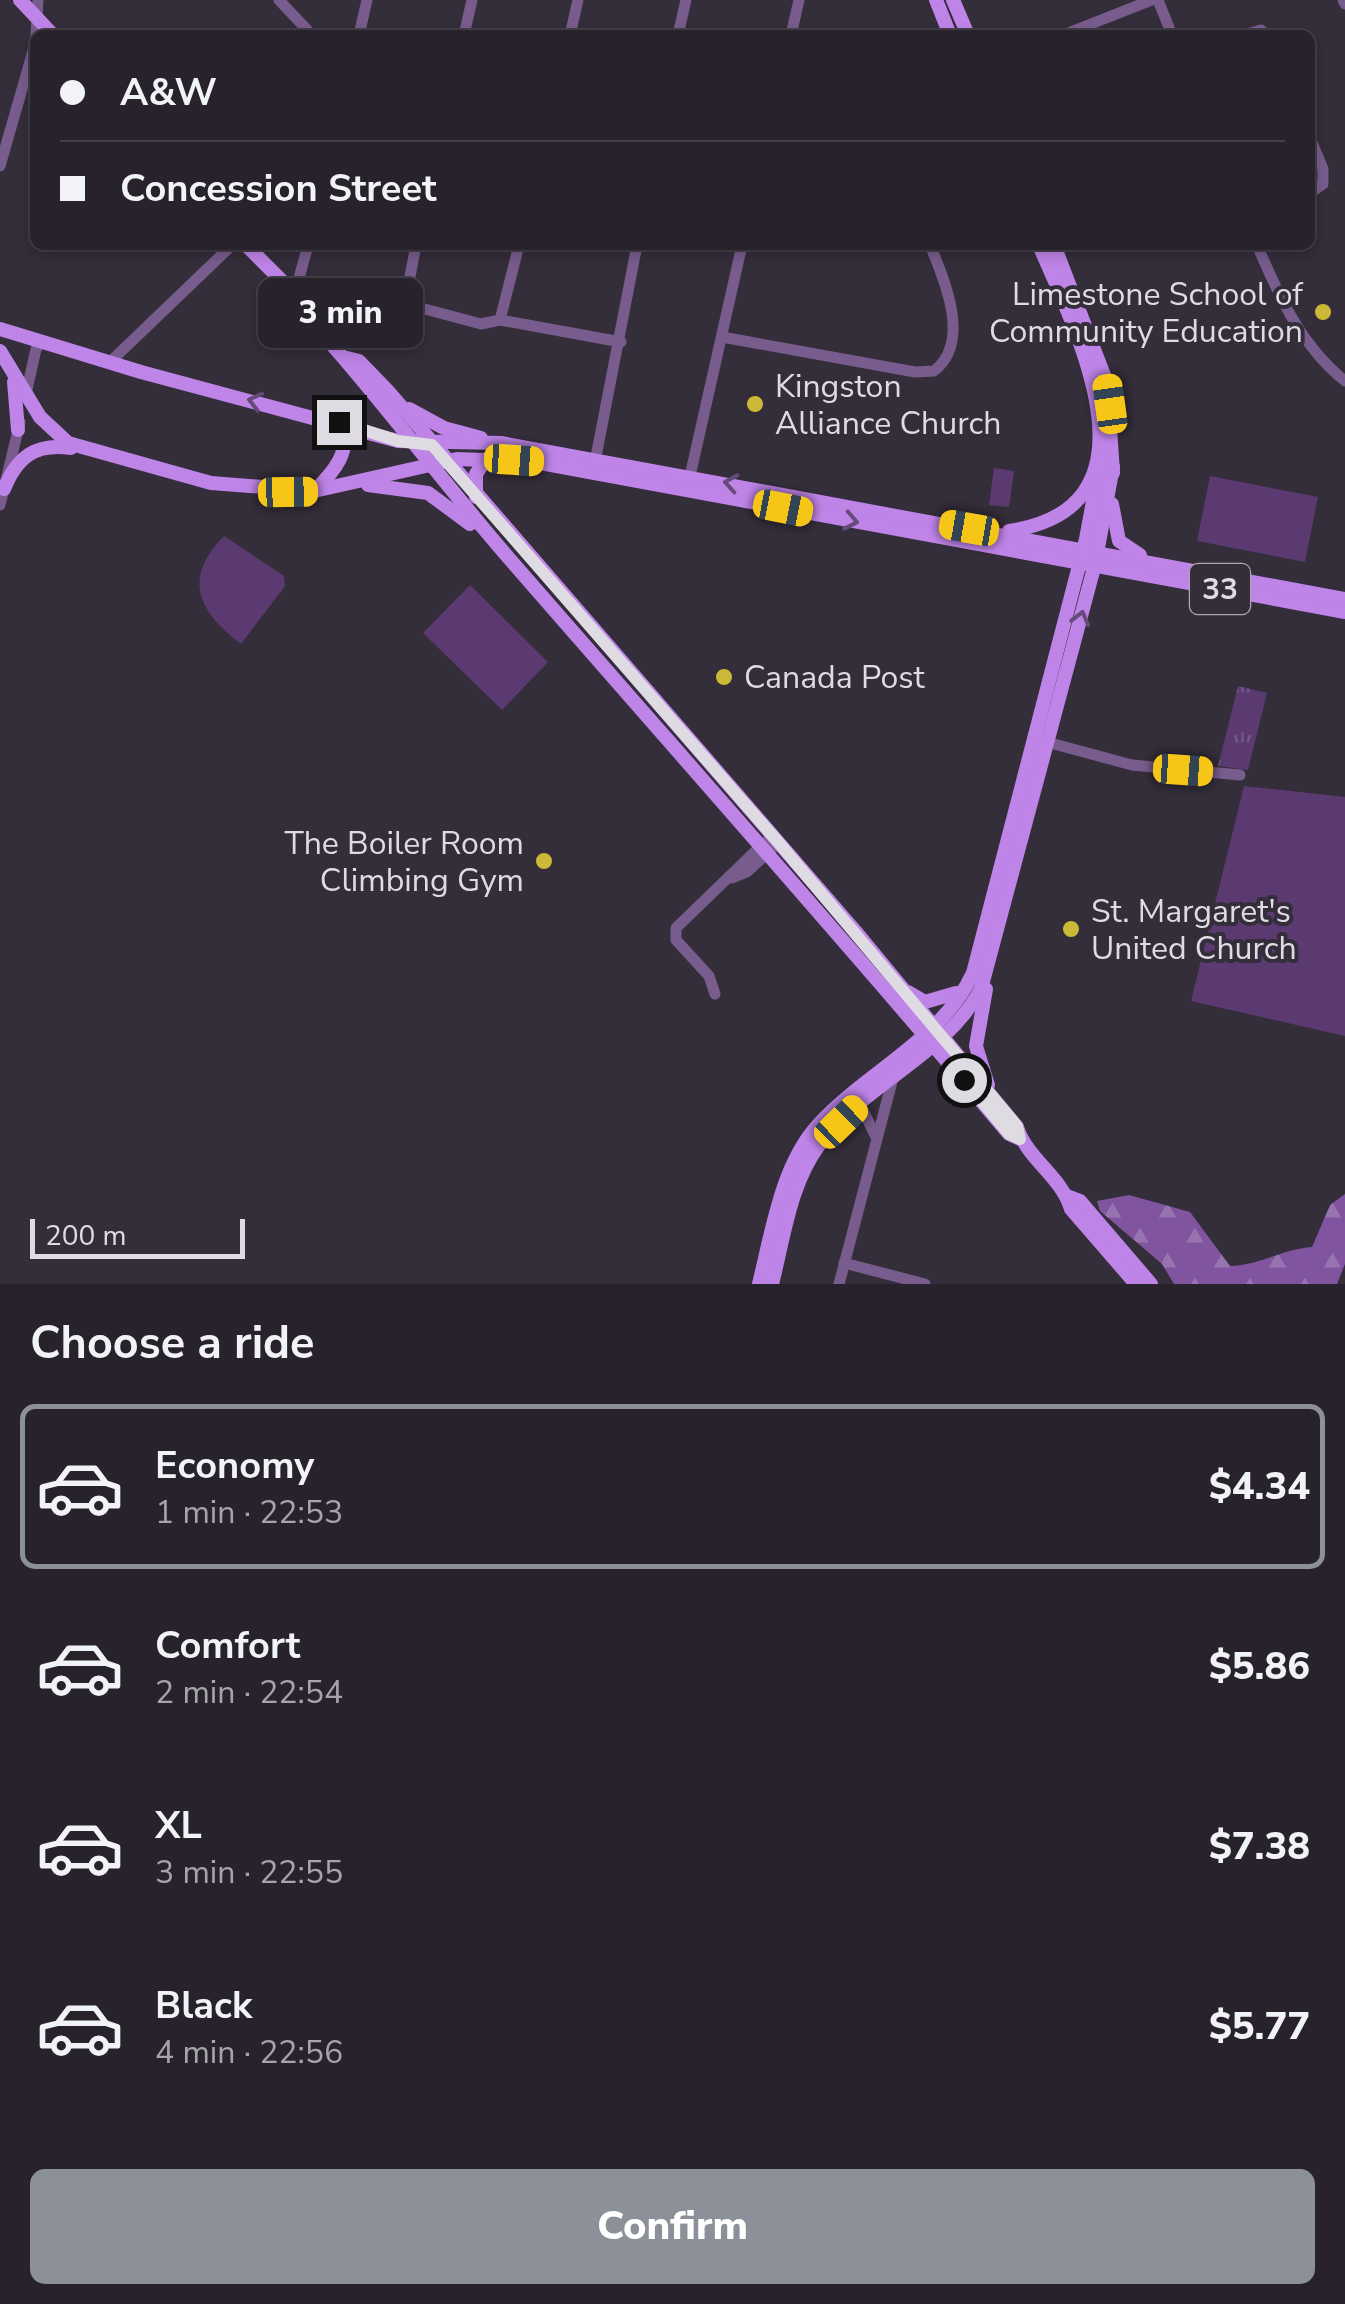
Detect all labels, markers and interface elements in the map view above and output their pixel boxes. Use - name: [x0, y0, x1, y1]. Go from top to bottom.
- text: A&W: [120, 67, 217, 118]
- text: Concession Street: [120, 163, 437, 214]
- place label: Limestone School of Community Education: [989, 273, 1304, 353]
- callout: 3 min: [256, 277, 422, 347]
- text: 3 min: [298, 291, 383, 334]
- marker: Limestone School of Community Education: [1312, 301, 1334, 323]
- place label: Kingston Alliance Church: [775, 365, 1001, 445]
- car: [1091, 372, 1129, 436]
- one-way arrow: [247, 392, 264, 413]
- marker: Kingston Alliance Church: [744, 393, 766, 415]
- route end: [317, 400, 362, 445]
- car: [483, 443, 545, 477]
- one-way arrow: [722, 473, 739, 494]
- car: [258, 476, 318, 508]
- car: [751, 488, 815, 528]
- car: [937, 508, 1001, 548]
- one-way arrow: [843, 510, 859, 531]
- road number: 33: [1190, 564, 1250, 614]
- one-way arrow: [1069, 610, 1090, 627]
- place label: Canada Post: [744, 656, 926, 699]
- marker: Canada Post: [713, 666, 735, 688]
- car: [1152, 753, 1214, 787]
- place label: The Boiler Room Climbing Gym: [284, 822, 524, 902]
- marker: The Boiler Room Climbing Gym: [533, 850, 555, 872]
- place label: St. Margaret's United Church: [1091, 890, 1297, 970]
- marker: St. Margaret's United Church: [1060, 918, 1082, 940]
- route start: [942, 1058, 987, 1103]
- car: [809, 1090, 873, 1154]
- scale bar: [30, 1214, 245, 1258]
- text: 200 m: [45, 1217, 127, 1255]
- text: Choose a ride: [30, 1313, 315, 1374]
- text: Economy: [155, 1440, 314, 1491]
- icon: car: [35, 1442, 125, 1532]
- text: $4.34: [1209, 1461, 1310, 1512]
- text: 1 min · 22:53: [155, 1491, 343, 1534]
- text: Comfort: [155, 1620, 300, 1671]
- icon: car: [35, 1622, 125, 1712]
- text: $5.86: [1209, 1641, 1310, 1692]
- text: 2 min · 22:54: [155, 1671, 343, 1714]
- text: XL: [155, 1800, 202, 1851]
- icon: car: [35, 1802, 125, 1892]
- text: $7.38: [1209, 1821, 1310, 1872]
- text: 3 min · 22:55: [155, 1851, 343, 1894]
- text: Black: [155, 1980, 252, 2031]
- icon: car: [35, 1982, 125, 2072]
- text: $5.77: [1209, 2001, 1310, 2052]
- text: 4 min · 22:56: [155, 2031, 343, 2074]
- button: Confirm: [30, 2169, 1315, 2284]

